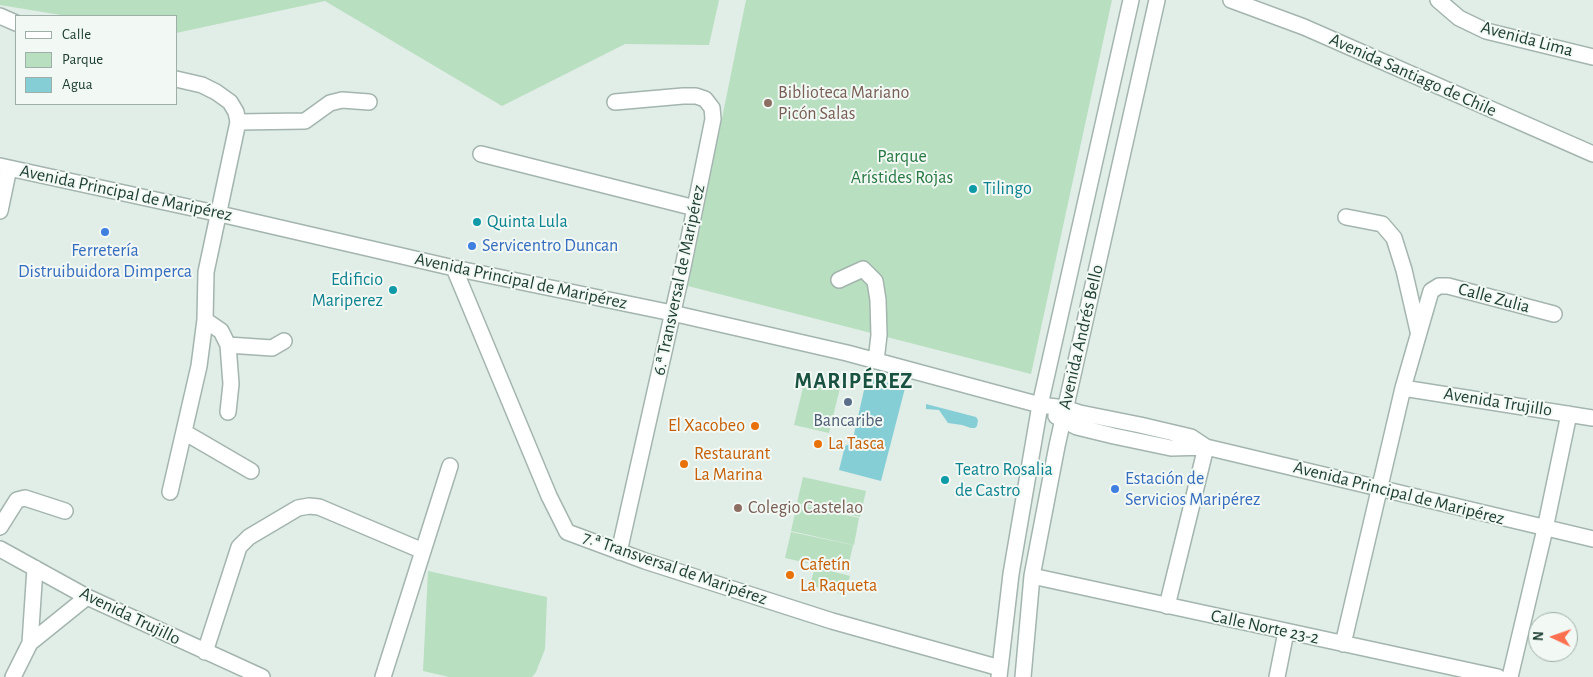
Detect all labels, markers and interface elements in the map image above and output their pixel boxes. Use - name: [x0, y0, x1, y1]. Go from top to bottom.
- legend: [15, 15, 178, 105]
- street label: Avenida Lima: [1479, 16, 1575, 62]
- text: Calle: [62, 27, 91, 42]
- street label: Avenida Santiago de Chile: [1326, 28, 1500, 122]
- text: Parque: [62, 52, 103, 67]
- text: Agua: [62, 77, 93, 92]
- place label: Biblioteca Mariano Picón Salas: [778, 82, 909, 125]
- marker: Biblioteca Mariano Picón Salas: [762, 97, 774, 109]
- park label: Parque Arístides Rojas: [851, 146, 953, 188]
- street label: Avenida Principal de Maripérez: [18, 160, 234, 226]
- place label: Tilingo: [983, 178, 1032, 200]
- street label: 6.ª Transversal de Maripérez: [648, 183, 710, 377]
- marker: Tilingo: [967, 183, 979, 195]
- place label: Quinta Lula: [487, 211, 568, 233]
- marker: Quinta Lula: [471, 216, 483, 228]
- marker: Ferretería Distruibuidora Dimperca: [99, 226, 111, 238]
- place label: Servicentro Duncan: [482, 235, 618, 257]
- place label: Ferretería Distruibuidora Dimperca: [18, 240, 192, 282]
- marker: Servicentro Duncan: [466, 240, 478, 252]
- street label: Avenida Principal de Maripérez: [413, 248, 629, 314]
- street label: Avenida Andrés Bello: [1054, 262, 1108, 412]
- place label: Edificio Mariperez: [312, 269, 383, 312]
- street label: Calle Zulia: [1456, 278, 1532, 318]
- marker: Edificio Mariperez: [387, 284, 399, 296]
- district label: MARIPÉREZ: [793, 368, 915, 394]
- street label: Avenida Trujillo: [1442, 383, 1554, 421]
- marker: Bancaribe: [842, 396, 854, 408]
- place label: Bancaribe: [813, 410, 883, 432]
- place label: El Xacobeo: [668, 415, 745, 437]
- marker: El Xacobeo: [749, 420, 761, 432]
- place label: La Tasca: [828, 433, 884, 455]
- marker: La Tasca: [812, 438, 824, 450]
- place label: Restaurant La Marina: [694, 443, 770, 486]
- street label: Avenida Principal de Maripérez: [1291, 456, 1507, 530]
- marker: Restaurant La Marina: [678, 458, 690, 470]
- place label: Teatro Rosalia de Castro: [955, 459, 1053, 502]
- place label: Estación de Servicios Maripérez: [1125, 468, 1260, 510]
- marker: Teatro Rosalia de Castro: [939, 474, 951, 486]
- marker: Estación de Servicios Maripérez: [1109, 483, 1121, 495]
- place label: Colegio Castelao: [748, 497, 863, 519]
- marker: Colegio Castelao: [732, 502, 744, 514]
- street label: 7.ª Transversal de Maripérez: [580, 526, 770, 610]
- place label: Cafetín La Raqueta: [800, 554, 877, 596]
- marker: Cafetín La Raqueta: [784, 569, 796, 581]
- street label: Avenida Trujillo: [76, 582, 184, 650]
- street label: Calle Norte 23-2: [1209, 605, 1321, 649]
- north arrow: [1528, 612, 1578, 662]
- text: N: [1532, 631, 1546, 642]

